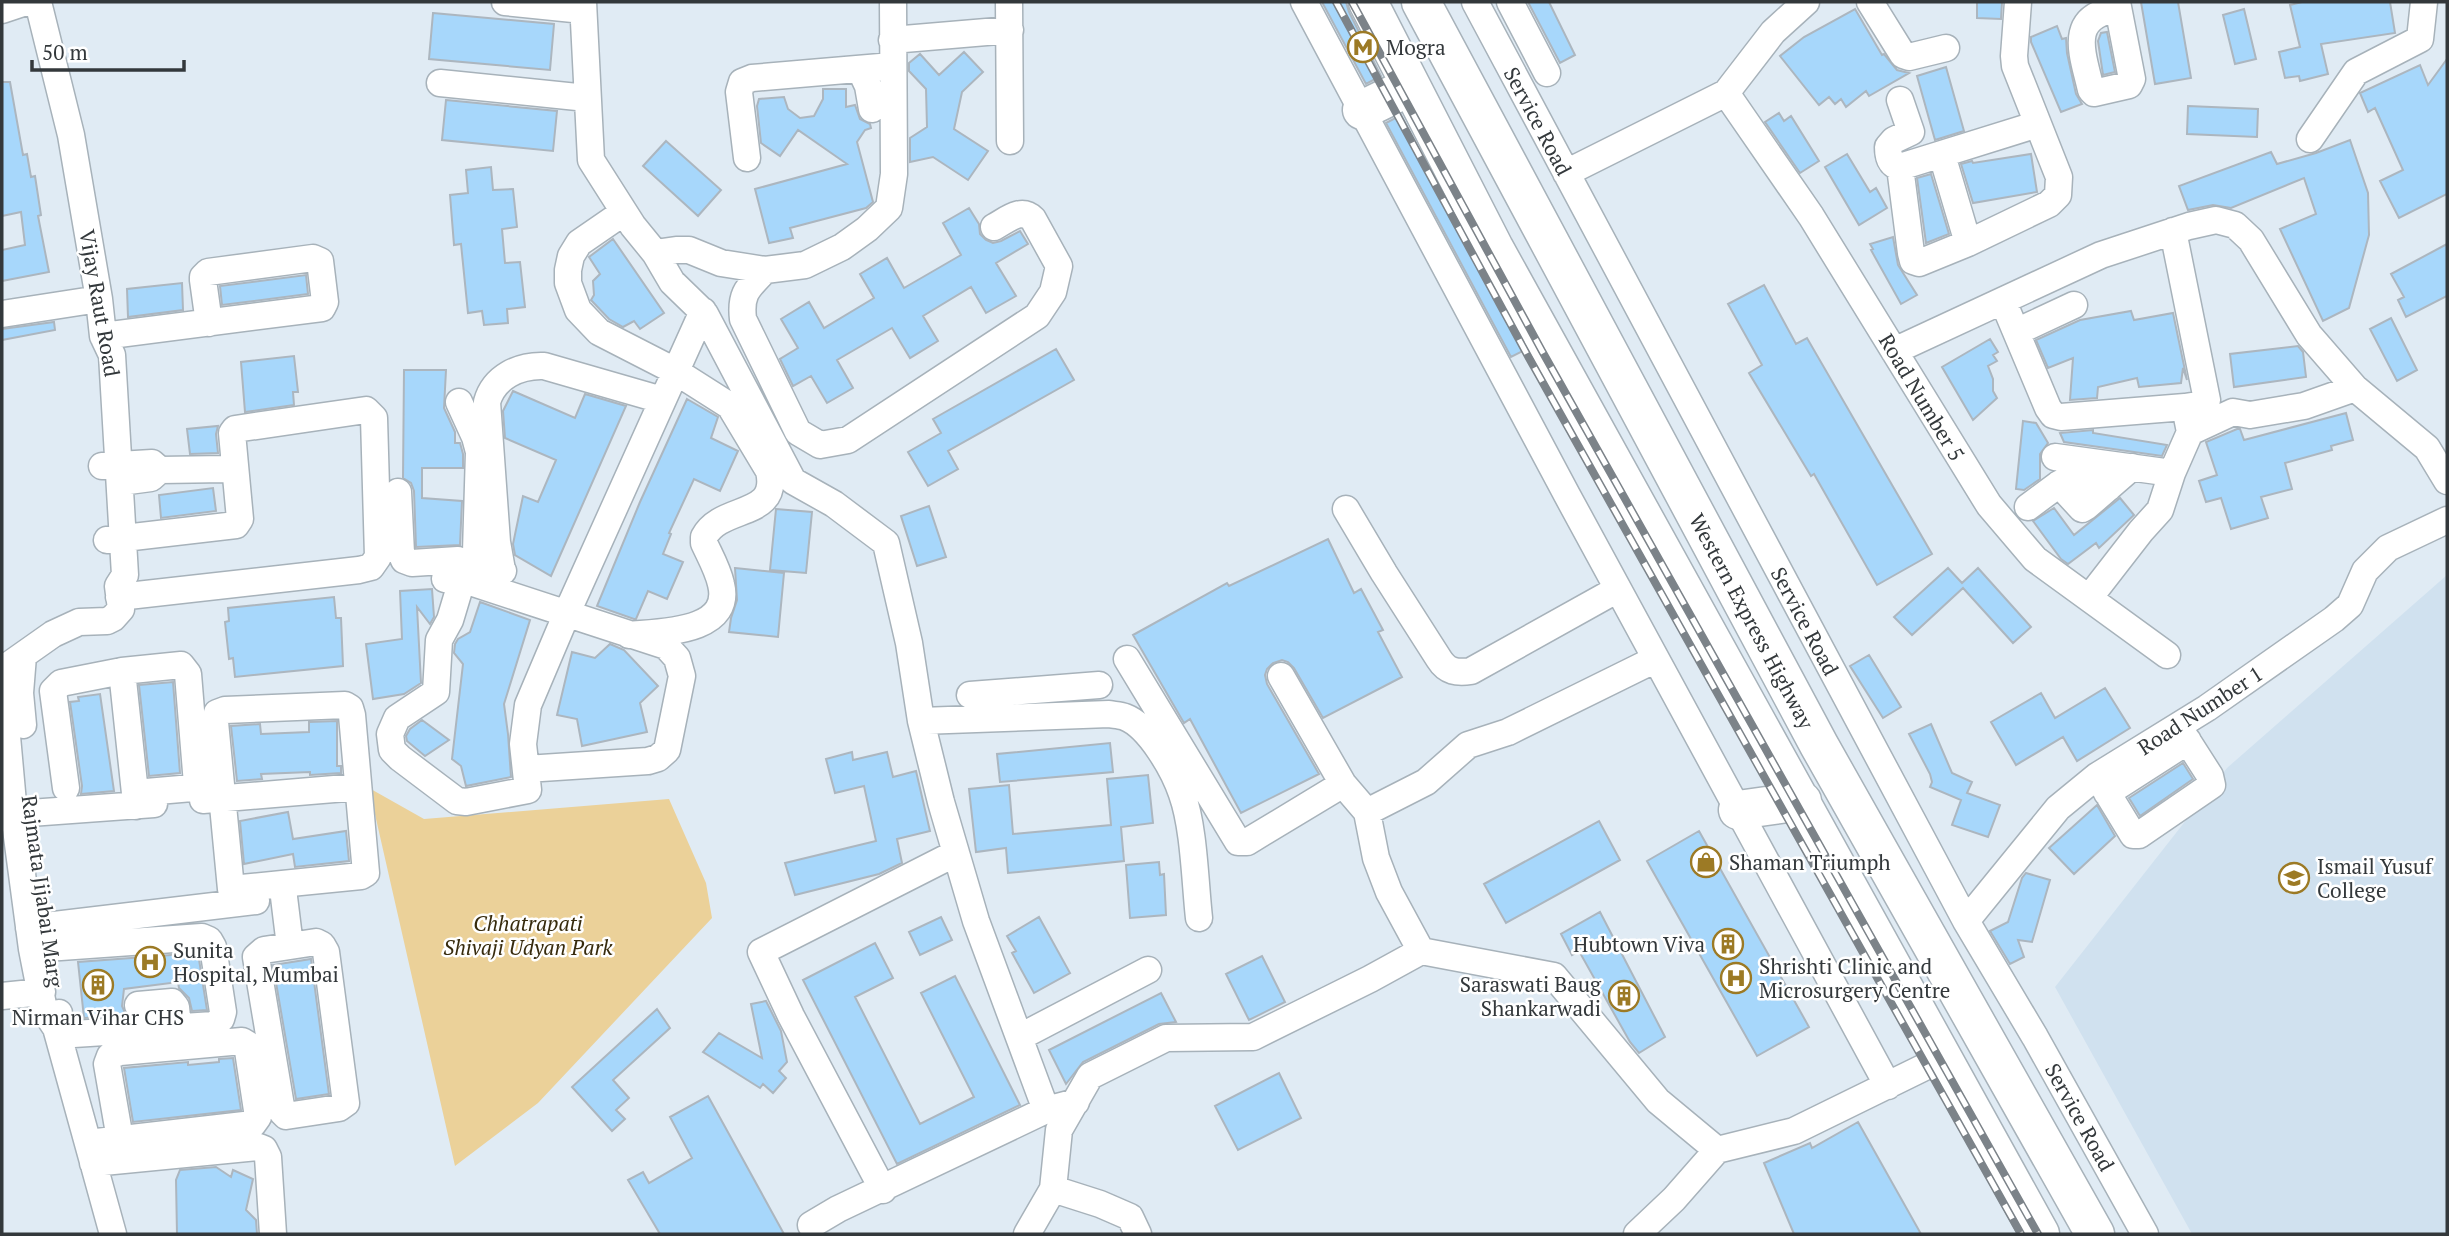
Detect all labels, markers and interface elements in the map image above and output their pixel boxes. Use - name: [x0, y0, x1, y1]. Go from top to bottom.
- scale bar: [32, 28, 184, 72]
- metro station icon: Mogra: [1346, 30, 1380, 64]
- place label: Mogra: [1386, 33, 1446, 61]
- text: 50 m: [42, 38, 88, 66]
- street label: Service Road: [1498, 62, 1578, 180]
- street label: Vijay Raut Road: [73, 227, 127, 379]
- street label: Road Number 5: [1873, 328, 1971, 466]
- street label: Western Express Highway: [1683, 508, 1821, 734]
- street label: Service Road: [1765, 562, 1845, 680]
- street label: Road Number 1: [2132, 659, 2268, 761]
- street label: Rajmata Jijabai Marg: [16, 793, 70, 990]
- shop icon: Shaman Triumph: [1689, 845, 1723, 879]
- place label: Shaman Triumph: [1729, 848, 1891, 876]
- place label: Ismail Yusuf College: [2317, 852, 2434, 904]
- school or university icon: Ismail Yusuf College: [2277, 861, 2311, 895]
- park label: Chhatrapati Shivaji Udyan Park: [443, 909, 614, 961]
- building icon: Hubtown Viva: [1711, 927, 1745, 961]
- place label: Hubtown Viva: [1573, 930, 1705, 958]
- place label: Sunita Hospital, Mumbai: [173, 936, 339, 988]
- hospital icon: Sunita Hospital, Mumbai: [133, 945, 167, 979]
- place label: Shrishti Clinic and Microsurgery Centre: [1759, 952, 1950, 1004]
- hospital icon: Shrishti Clinic and Microsurgery Centre: [1719, 961, 1753, 995]
- building icon: Nirman Vihar CHS: [81, 968, 115, 1002]
- place label: Saraswati Baug Shankarwadi: [1460, 970, 1602, 1022]
- building icon: Saraswati Baug Shankarwadi: [1607, 979, 1641, 1013]
- place label: Nirman Vihar CHS: [12, 1003, 184, 1031]
- street label: Service Road: [2039, 1058, 2121, 1176]

